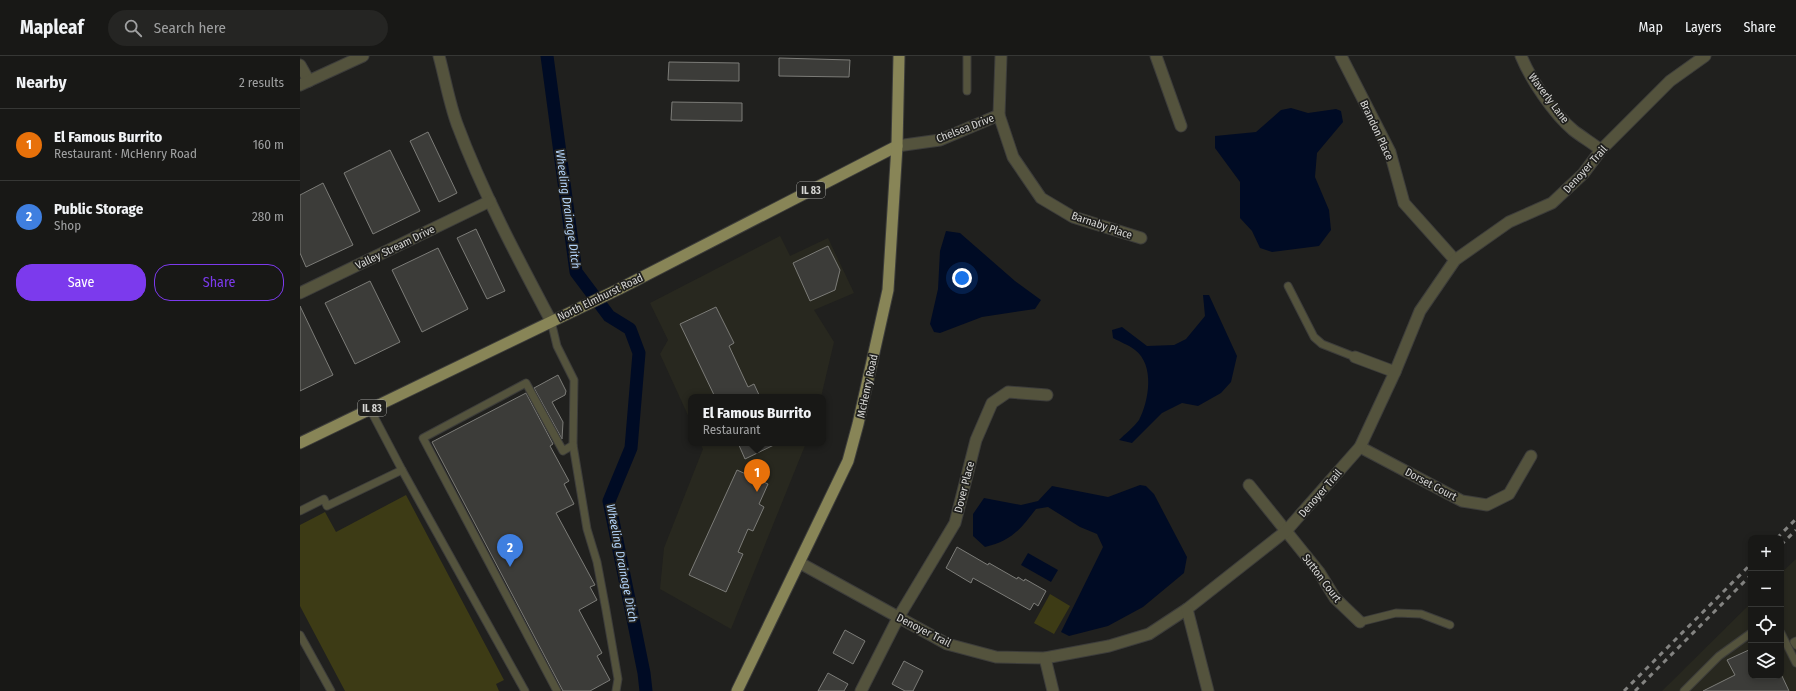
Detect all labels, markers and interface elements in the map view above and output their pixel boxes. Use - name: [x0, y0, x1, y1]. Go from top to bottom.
- search box: [108, 10, 388, 46]
- text: Mapleaf: [20, 16, 84, 39]
- icon: search: [122, 17, 144, 39]
- text: Search here: [154, 19, 226, 37]
- text: Map: [1639, 19, 1663, 36]
- text: Layers: [1685, 19, 1721, 36]
- text: Share: [1743, 19, 1776, 36]
- street label: Waverly Lane: [1526, 71, 1572, 126]
- text: Nearby: [16, 72, 67, 93]
- text: 2 results: [239, 75, 284, 90]
- street label: Brandon Place: [1357, 98, 1396, 162]
- street label: Chelsea Drive: [934, 111, 996, 145]
- text: El Famous Burrito: [54, 128, 162, 146]
- text: 1: [26, 137, 32, 152]
- text: 160 m: [253, 137, 284, 152]
- street label: Denoyer Trail: [1561, 143, 1610, 196]
- text: Restaurant · McHenry Road: [54, 146, 197, 161]
- water label: Wheeling Drainage Ditch: [553, 148, 583, 270]
- road number: IL 83: [797, 182, 825, 198]
- text: Public Storage: [54, 200, 143, 218]
- text: 2: [26, 209, 32, 224]
- text: 280 m: [252, 209, 284, 224]
- street label: Barnaby Place: [1070, 209, 1134, 242]
- text: Shop: [54, 218, 81, 233]
- street label: Valley Stream Drive: [353, 223, 437, 272]
- button: Save: [16, 264, 146, 301]
- button: Share: [154, 264, 284, 301]
- your location: [952, 268, 972, 288]
- street label: North Elmhurst Road: [555, 271, 645, 324]
- street label: McHenry Road: [854, 353, 881, 419]
- popup: [688, 394, 826, 446]
- road number: IL 83: [358, 400, 386, 416]
- text: El Famous Burrito: [703, 404, 811, 422]
- text: Restaurant: [703, 422, 761, 437]
- pin: 1: [744, 459, 770, 492]
- street label: Dover Place: [952, 460, 977, 514]
- street label: Dorset Court: [1403, 465, 1459, 504]
- street label: Denoyer Trail: [1296, 467, 1345, 520]
- water label: Wheeling Drainage Ditch: [604, 503, 640, 623]
- pin: 2: [497, 534, 523, 567]
- map controls: [1748, 535, 1784, 679]
- button: +: [1748, 535, 1784, 571]
- street label: Sutton Court: [1299, 552, 1344, 605]
- button: −: [1748, 571, 1784, 607]
- button: locate: [1748, 607, 1784, 643]
- street label: Denoyer Trail: [894, 611, 953, 650]
- button: layers: [1748, 643, 1784, 679]

